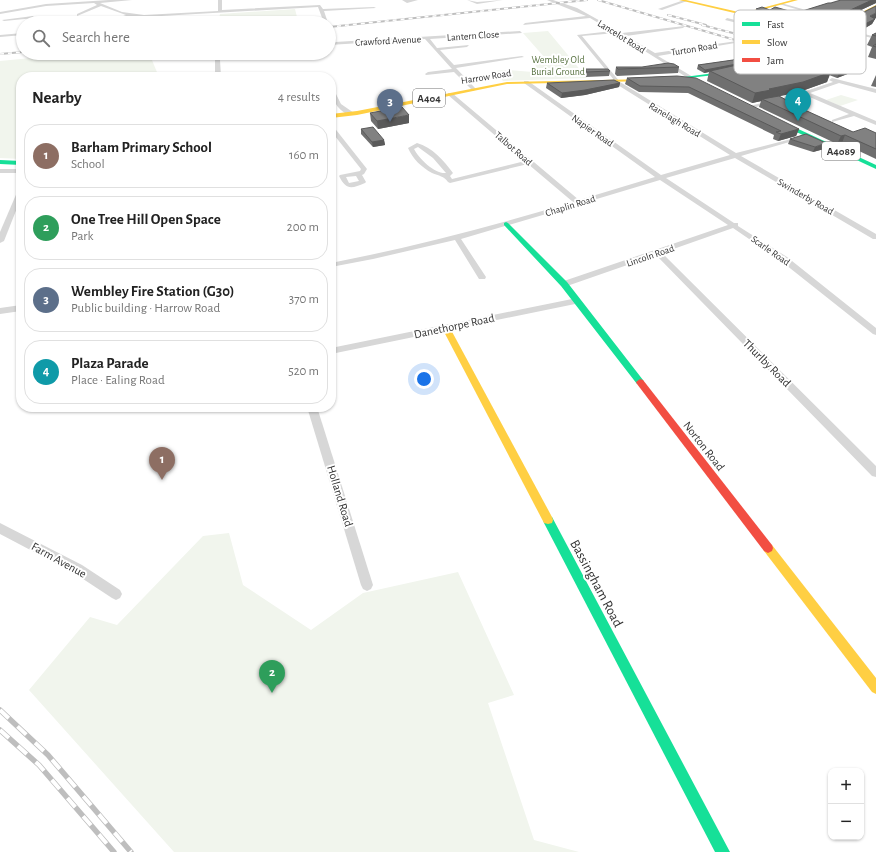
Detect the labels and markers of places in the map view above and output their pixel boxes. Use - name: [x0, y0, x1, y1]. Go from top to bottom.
- pin: 4: [785, 88, 811, 121]
- pin: 3: [377, 89, 403, 122]
- pin: 1: [149, 447, 175, 480]
- pin: 2: [259, 660, 285, 693]

